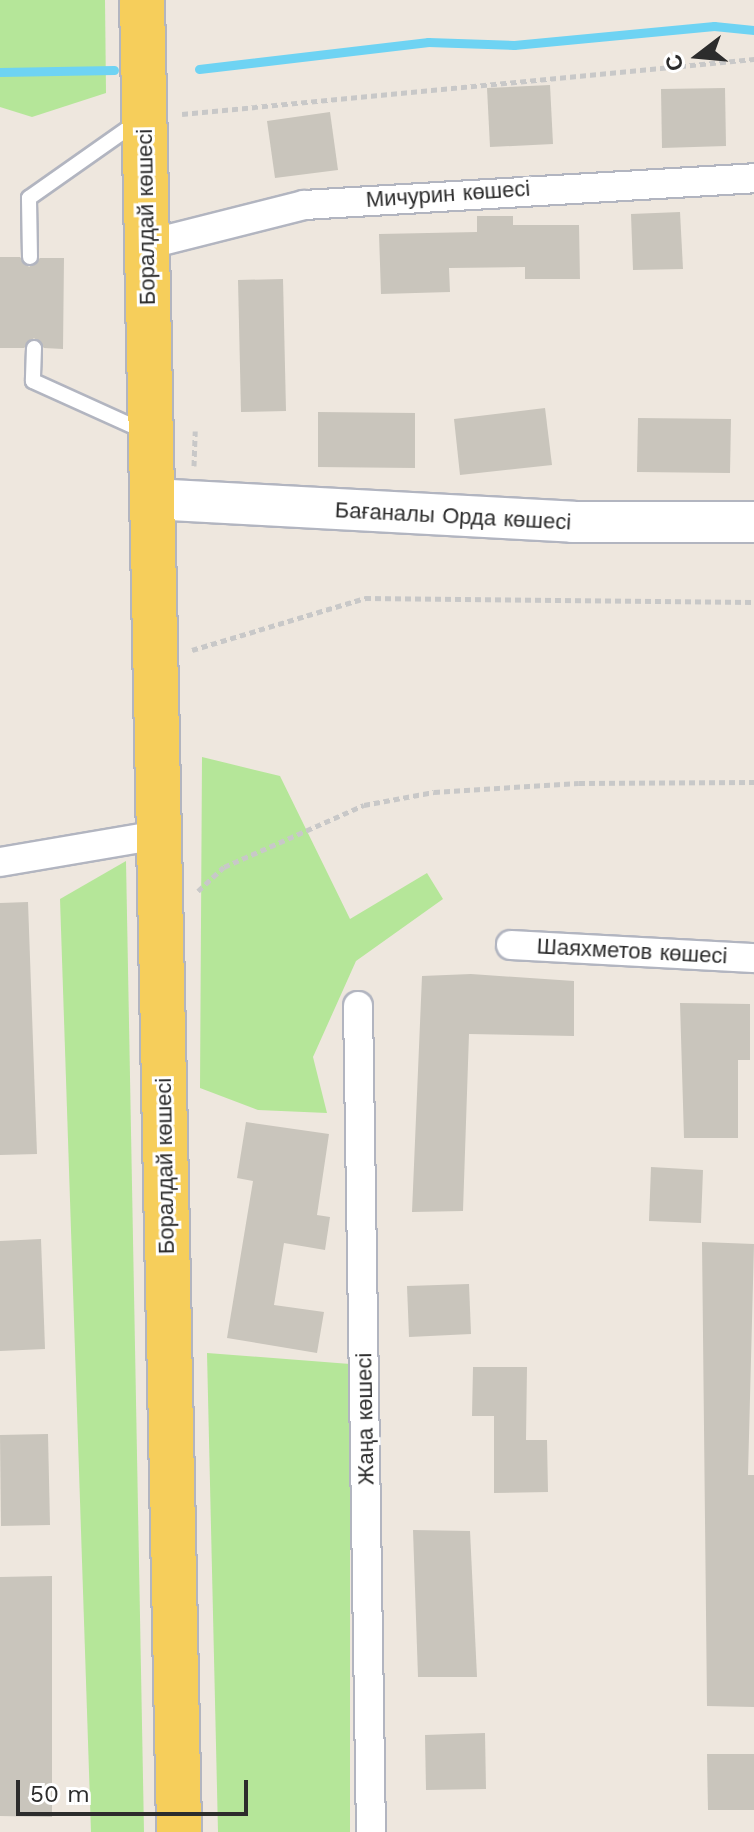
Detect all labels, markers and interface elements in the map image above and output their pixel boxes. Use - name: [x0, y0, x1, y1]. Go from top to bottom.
- north arrow: [658, 16, 738, 96]
- text: С: [660, 52, 689, 74]
- street label: Боралдай көшесі: [131, 129, 161, 305]
- street label: Мичурин көшесі: [365, 175, 531, 213]
- street label: Бағаналы Орда көшесі: [334, 497, 572, 535]
- street label: Шаяхметов көшесі: [536, 933, 728, 969]
- street label: Боралдай көшесі: [150, 1078, 180, 1254]
- street label: Жаңа көшесі: [351, 1353, 379, 1485]
- scale bar: [20, 1764, 252, 1814]
- text: 50 m: [30, 1780, 90, 1808]

